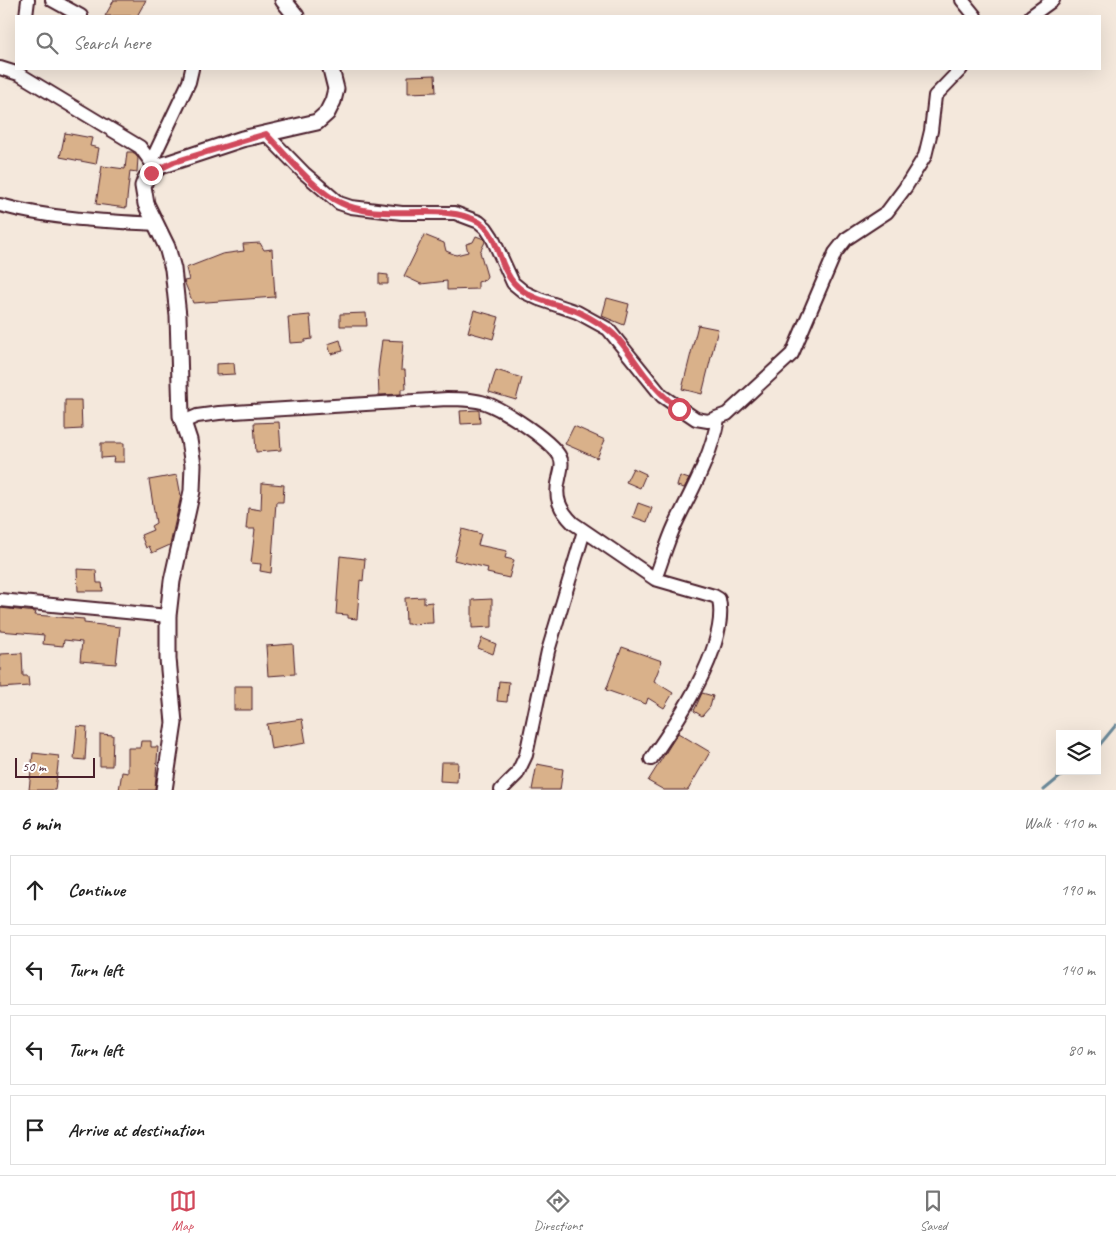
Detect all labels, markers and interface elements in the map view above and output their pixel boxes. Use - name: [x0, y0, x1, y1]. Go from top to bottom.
- search box: [15, 15, 1101, 70]
- icon: search: [33, 29, 61, 57]
- text: Search here: [73, 31, 150, 55]
- route end: [140, 162, 163, 185]
- route start: [668, 398, 691, 421]
- map controls: [1056, 730, 1101, 775]
- button: layers: [1056, 730, 1101, 775]
- scale bar: [15, 755, 95, 778]
- text: 50 m: [22, 758, 46, 775]
- text: 6 min: [20, 810, 61, 836]
- text: Walk · 410 m: [1024, 813, 1096, 833]
- icon: ahead: [21, 876, 49, 904]
- text: Continue: [68, 878, 125, 902]
- text: 190 m: [1061, 880, 1095, 900]
- icon: left: [21, 956, 49, 984]
- text: Turn left: [68, 958, 123, 982]
- text: 140 m: [1061, 960, 1095, 980]
- icon: left: [21, 1036, 49, 1064]
- text: Turn left: [68, 1038, 123, 1062]
- text: 80 m: [1068, 1040, 1095, 1060]
- icon: arrive: [21, 1116, 49, 1144]
- text: Arrive at destination: [68, 1118, 204, 1142]
- tab: Map: [169, 1187, 197, 1234]
- tab: Directions: [534, 1187, 582, 1234]
- tab: Saved: [919, 1187, 947, 1234]

